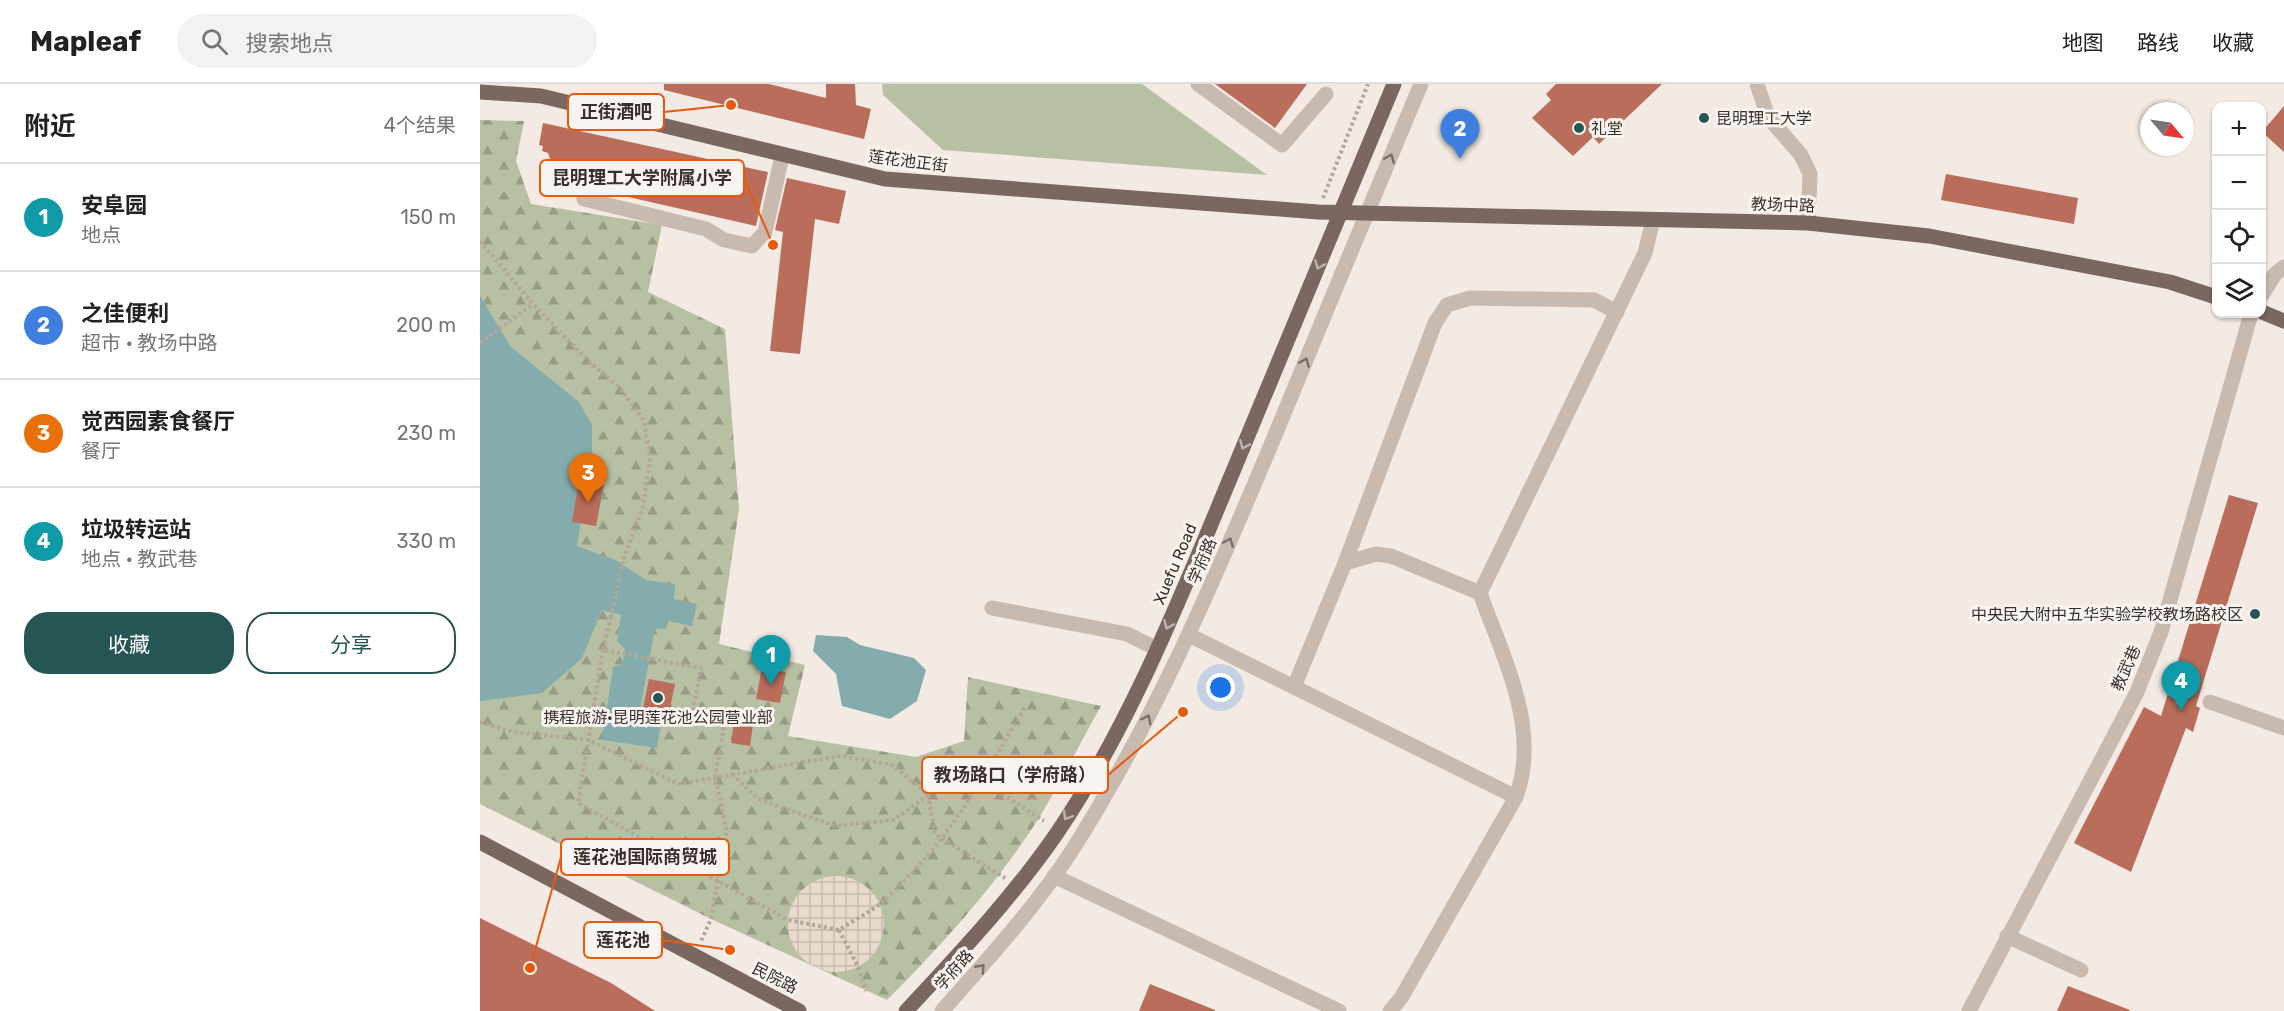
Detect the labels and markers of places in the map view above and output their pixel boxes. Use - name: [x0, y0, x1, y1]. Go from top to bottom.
- callout: 正街酒吧: [568, 94, 664, 130]
- place label: 昆明理工大学: [1716, 109, 1812, 128]
- pin: 2: [1440, 110, 1480, 159]
- marker: 昆明理工大学: [1697, 111, 1711, 125]
- place label: 礼堂: [1591, 119, 1623, 138]
- marker: 礼堂: [1572, 121, 1586, 135]
- callout: 昆明理工大学附属小学: [540, 160, 744, 196]
- pin: 3: [568, 454, 608, 503]
- place label: 中央民大附中五华实验学校教场路校区: [1971, 605, 2243, 624]
- marker: 中央民大附中五华实验学校教场路校区: [2248, 607, 2262, 621]
- pin: 1: [752, 636, 790, 685]
- pin: 4: [2162, 662, 2200, 711]
- marker: 携程旅游·昆明莲花池公园营业部: [651, 691, 665, 705]
- place label: 携程旅游·昆明莲花池公园营业部: [543, 708, 773, 727]
- callout: 教场路口（学府路）: [922, 757, 1108, 793]
- callout: 莲花池国际商贸城: [561, 839, 729, 875]
- callout: 莲花池: [584, 922, 662, 958]

